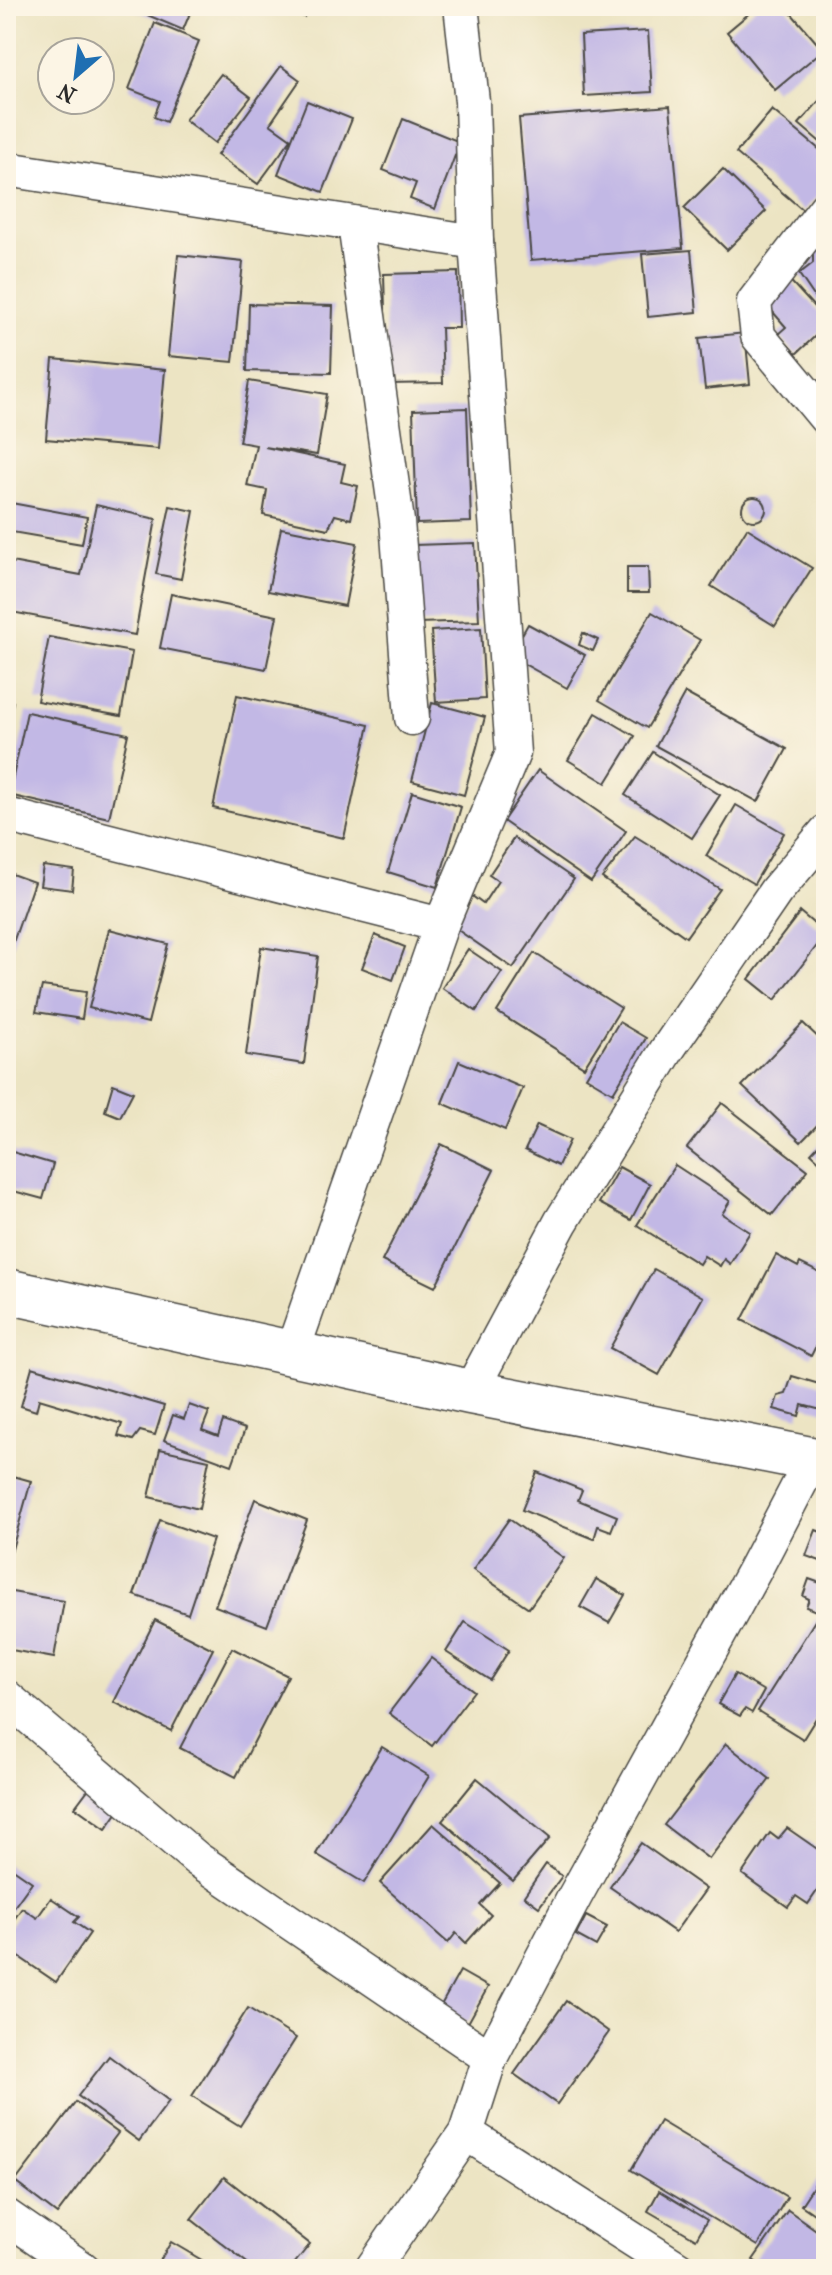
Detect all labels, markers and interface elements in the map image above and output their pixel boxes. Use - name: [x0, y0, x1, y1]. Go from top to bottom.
- north arrow: [36, 36, 116, 116]
- text: N: [53, 77, 81, 108]

